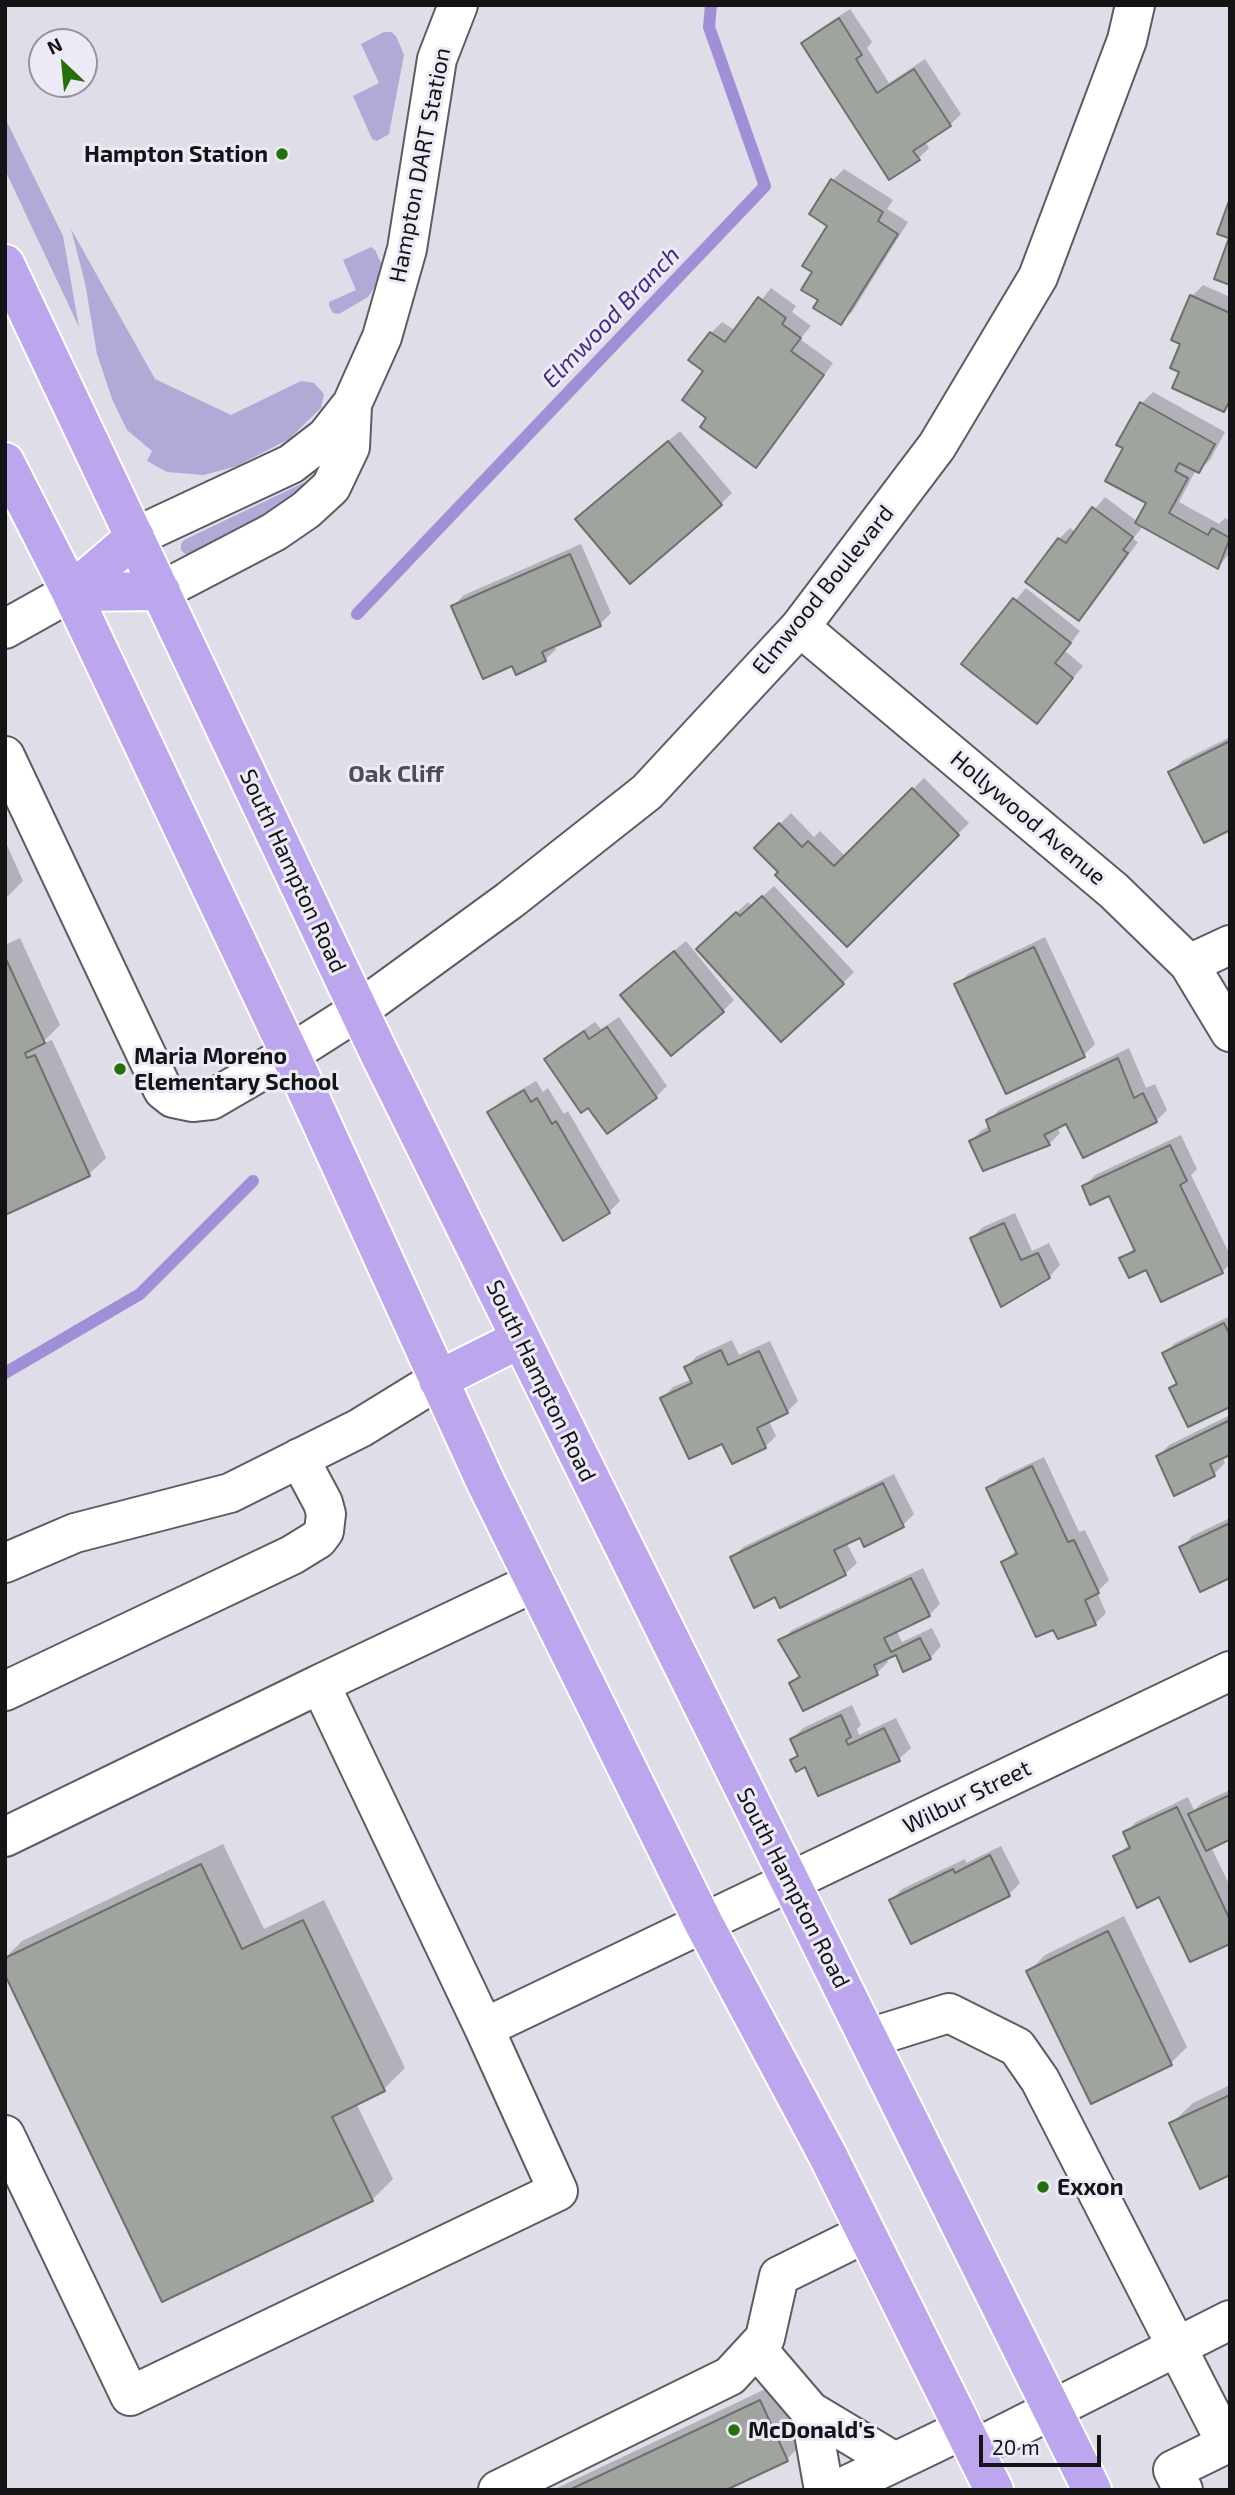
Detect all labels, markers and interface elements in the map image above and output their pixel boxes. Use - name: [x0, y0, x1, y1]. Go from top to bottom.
- north arrow: [28, 28, 98, 98]
- text: N: [43, 32, 66, 59]
- street label: Hampton DART Station: [384, 45, 456, 285]
- place label: Hampton Station: [84, 140, 268, 168]
- marker: Hampton Station: [274, 146, 290, 162]
- water label: Elmwood Branch: [536, 240, 686, 394]
- street label: Elmwood Boulevard: [746, 500, 900, 680]
- street label: Hollywood Avenue: [945, 745, 1111, 891]
- district label: Oak Cliff: [348, 760, 444, 788]
- street label: South Hampton Road: [234, 765, 352, 977]
- place label: Maria Moreno Elementary School: [134, 1042, 339, 1096]
- marker: Maria Moreno Elementary School: [112, 1061, 128, 1077]
- street label: South Hampton Road: [480, 1276, 602, 1486]
- street label: Wilbur Street: [899, 1754, 1035, 1840]
- street label: South Hampton Road: [731, 1783, 855, 1993]
- place label: Exxon: [1057, 2173, 1123, 2201]
- marker: Exxon: [1035, 2179, 1051, 2195]
- place label: McDonald's: [748, 2416, 875, 2444]
- marker: McDonald's: [726, 2422, 742, 2438]
- scale bar: [983, 2422, 1106, 2466]
- text: 20 m: [992, 2434, 1040, 2459]

